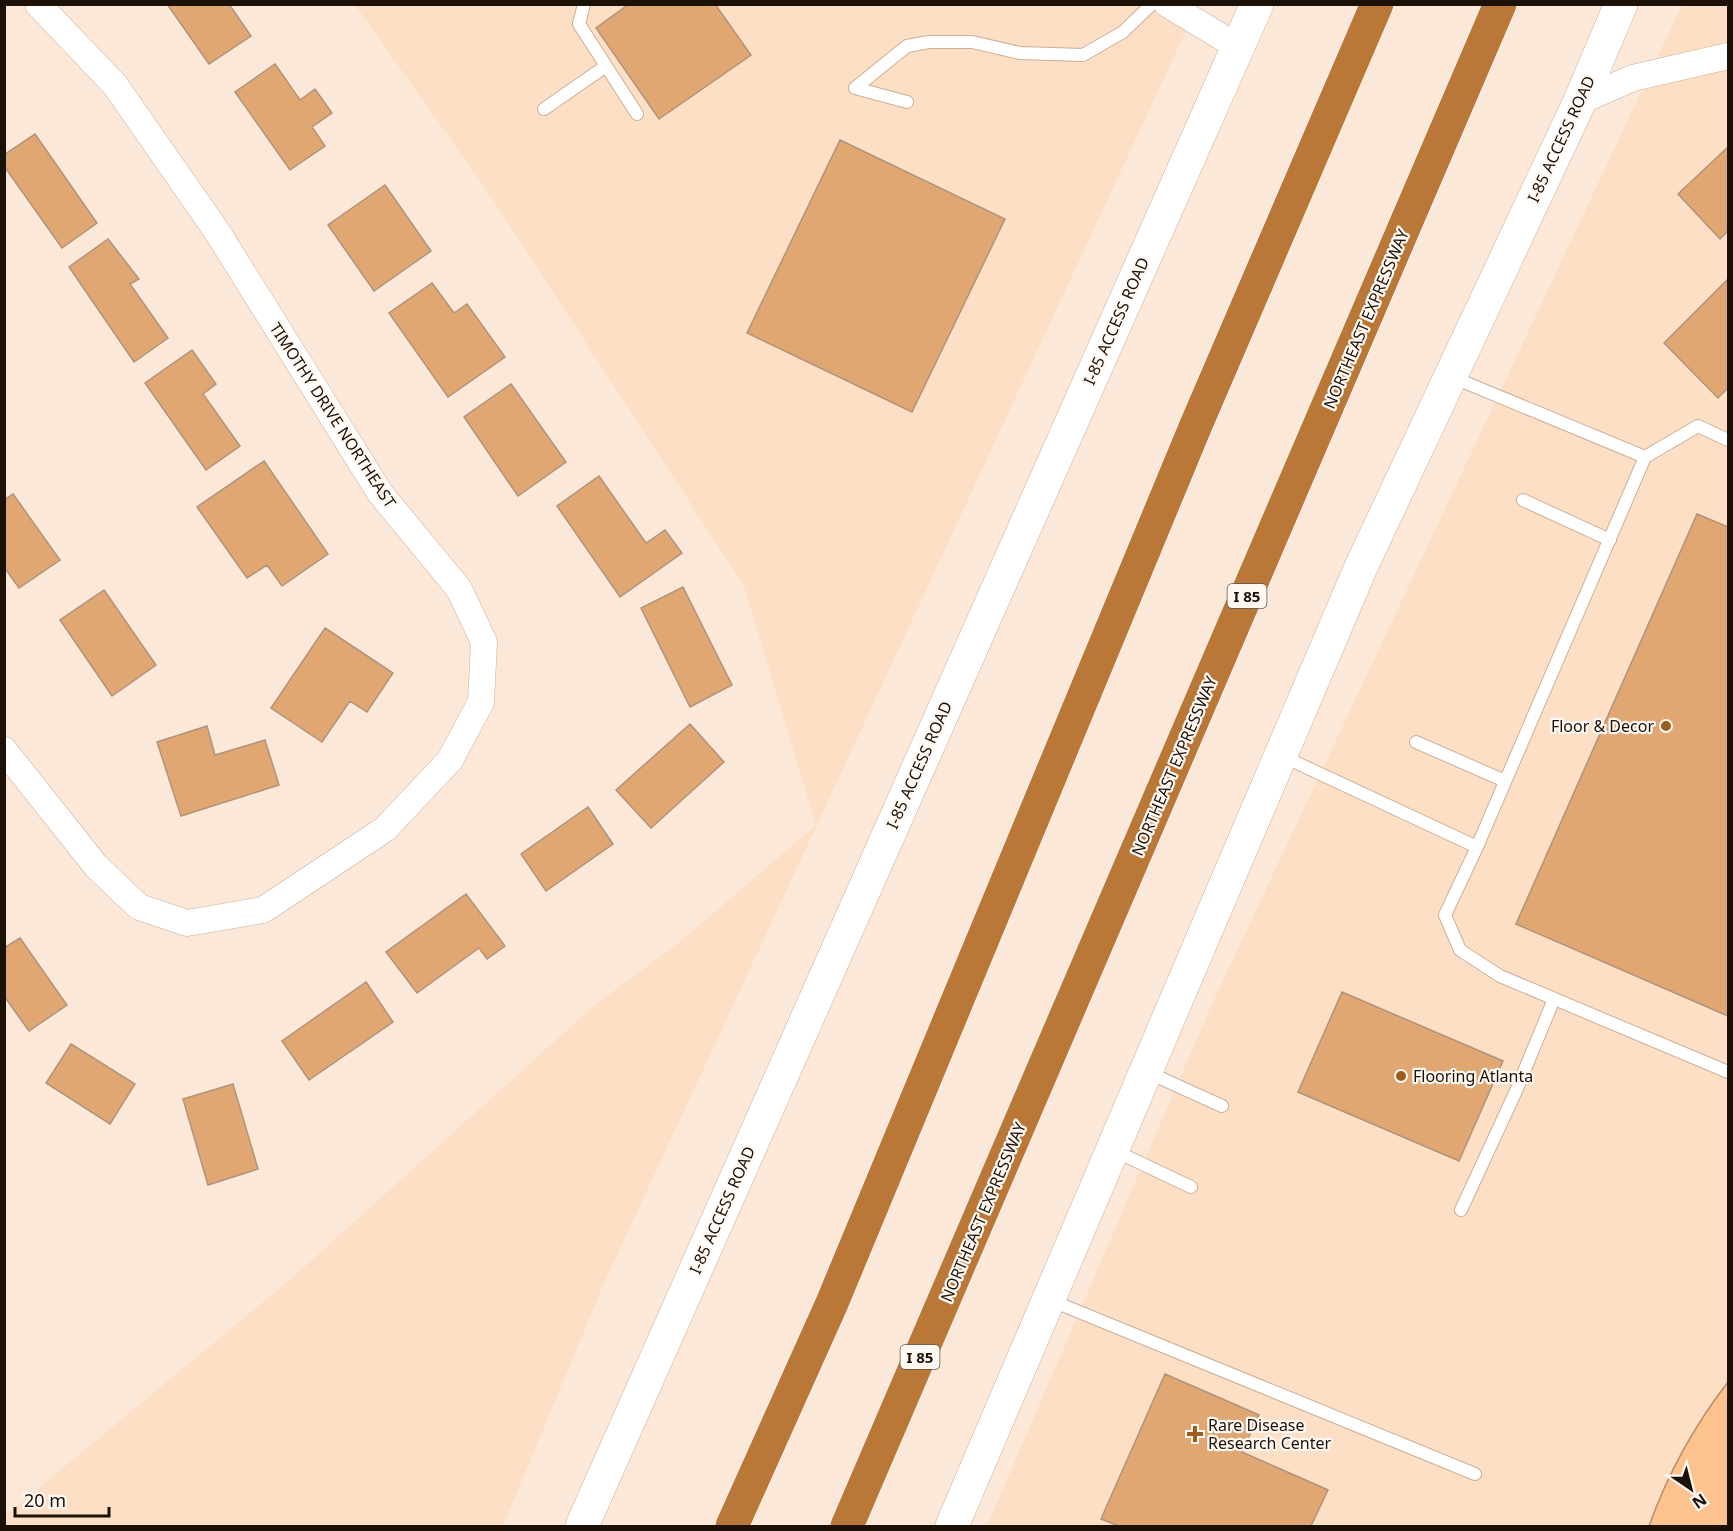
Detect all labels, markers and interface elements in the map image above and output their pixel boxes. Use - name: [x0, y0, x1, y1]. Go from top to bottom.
- street label: I-85 ACCESS ROAD: [1522, 72, 1600, 206]
- street label: NORTHEAST EXPRESSWAY: [1318, 225, 1414, 412]
- street label: I-85 ACCESS ROAD: [1078, 254, 1154, 388]
- street label: TIMOTHY DRIVE NORTHEAST: [265, 318, 401, 512]
- road number: I 85: [1228, 584, 1266, 608]
- street label: NORTHEAST EXPRESSWAY: [1126, 672, 1222, 859]
- street label: I-85 ACCESS ROAD: [881, 698, 957, 832]
- place label: Floor & Decor: [1551, 715, 1654, 737]
- marker: Floor & Decor: [1659, 719, 1673, 733]
- place label: Flooring Atlanta: [1413, 1065, 1533, 1087]
- marker: Flooring Atlanta: [1394, 1069, 1408, 1083]
- street label: NORTHEAST EXPRESSWAY: [935, 1118, 1031, 1305]
- street label: I-85 ACCESS ROAD: [684, 1143, 760, 1277]
- road number: I 85: [900, 1345, 940, 1369]
- place label: Rare Disease Research Center: [1208, 1414, 1331, 1454]
- marker: Rare Disease Research Center: [1186, 1425, 1204, 1443]
- north arrow: [1661, 1459, 1721, 1519]
- scale bar: [15, 1480, 110, 1518]
- text: 20 m: [24, 1488, 66, 1512]
- text: N: [1688, 1489, 1711, 1514]

